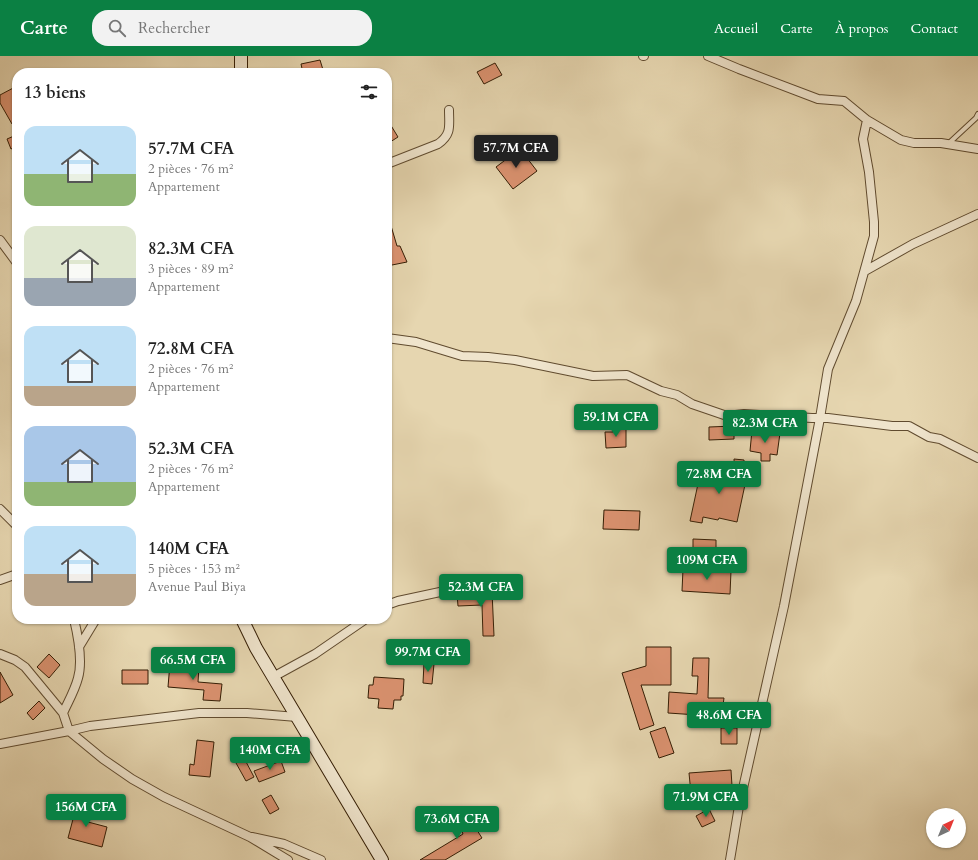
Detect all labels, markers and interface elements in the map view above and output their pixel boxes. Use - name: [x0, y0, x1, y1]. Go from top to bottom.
- search box: [92, 10, 372, 46]
- text: Carte: [20, 15, 68, 41]
- icon: search: [106, 17, 128, 39]
- text: Rechercher: [138, 18, 210, 38]
- text: Accueil: [714, 19, 758, 38]
- text: Carte: [780, 19, 813, 38]
- text: À propos: [835, 19, 888, 38]
- text: Contact: [910, 19, 958, 38]
- text: 13 biens: [24, 81, 86, 104]
- icon: filters: [358, 81, 380, 103]
- pin: 57.7M CFA: [470, 135, 562, 169]
- text: 57.7M CFA: [148, 137, 234, 160]
- text: 57.7M CFA: [483, 139, 549, 157]
- icon: home: [56, 142, 104, 190]
- text: 2 pièces · 76 m²: [148, 160, 233, 178]
- text: Appartement: [148, 178, 220, 196]
- text: 82.3M CFA: [148, 237, 234, 260]
- icon: home: [56, 242, 104, 290]
- text: 3 pièces · 89 m²: [148, 260, 233, 278]
- text: Appartement: [148, 278, 220, 296]
- text: 72.8M CFA: [148, 337, 234, 360]
- icon: home: [56, 342, 104, 390]
- text: 2 pièces · 76 m²: [148, 360, 233, 378]
- text: Appartement: [148, 378, 220, 396]
- pin: 59.1M CFA: [570, 404, 662, 438]
- text: 59.1M CFA: [583, 408, 649, 426]
- pin: 82.3M CFA: [719, 410, 811, 444]
- text: 82.3M CFA: [732, 414, 798, 432]
- text: 52.3M CFA: [148, 437, 234, 460]
- icon: home: [56, 442, 104, 490]
- text: 2 pièces · 76 m²: [148, 460, 233, 478]
- pin: 72.8M CFA: [673, 461, 765, 495]
- text: 72.8M CFA: [686, 465, 752, 483]
- text: Appartement: [148, 478, 220, 496]
- text: 140M CFA: [148, 537, 229, 560]
- icon: home: [56, 542, 104, 590]
- pin: 109M CFA: [666, 547, 748, 581]
- text: 109M CFA: [676, 551, 738, 569]
- text: 5 pièces · 153 m²: [148, 560, 240, 578]
- pin: 52.3M CFA: [435, 574, 527, 608]
- text: Avenue Paul Biya: [148, 578, 246, 596]
- text: 52.3M CFA: [448, 578, 514, 596]
- pin: 99.7M CFA: [382, 639, 474, 673]
- text: 99.7M CFA: [395, 643, 461, 661]
- pin: 66.5M CFA: [147, 647, 239, 681]
- text: 66.5M CFA: [160, 651, 226, 669]
- pin: 48.6M CFA: [683, 702, 775, 736]
- text: 48.6M CFA: [696, 706, 762, 724]
- pin: 140M CFA: [229, 737, 311, 771]
- text: 140M CFA: [239, 741, 301, 759]
- pin: 71.9M CFA: [660, 784, 752, 818]
- text: 71.9M CFA: [673, 788, 739, 806]
- pin: 156M CFA: [45, 794, 127, 828]
- text: 156M CFA: [55, 798, 117, 816]
- pin: 73.6M CFA: [411, 806, 503, 840]
- north arrow: [926, 808, 966, 848]
- map controls: [926, 808, 966, 848]
- text: 73.6M CFA: [424, 810, 490, 828]

